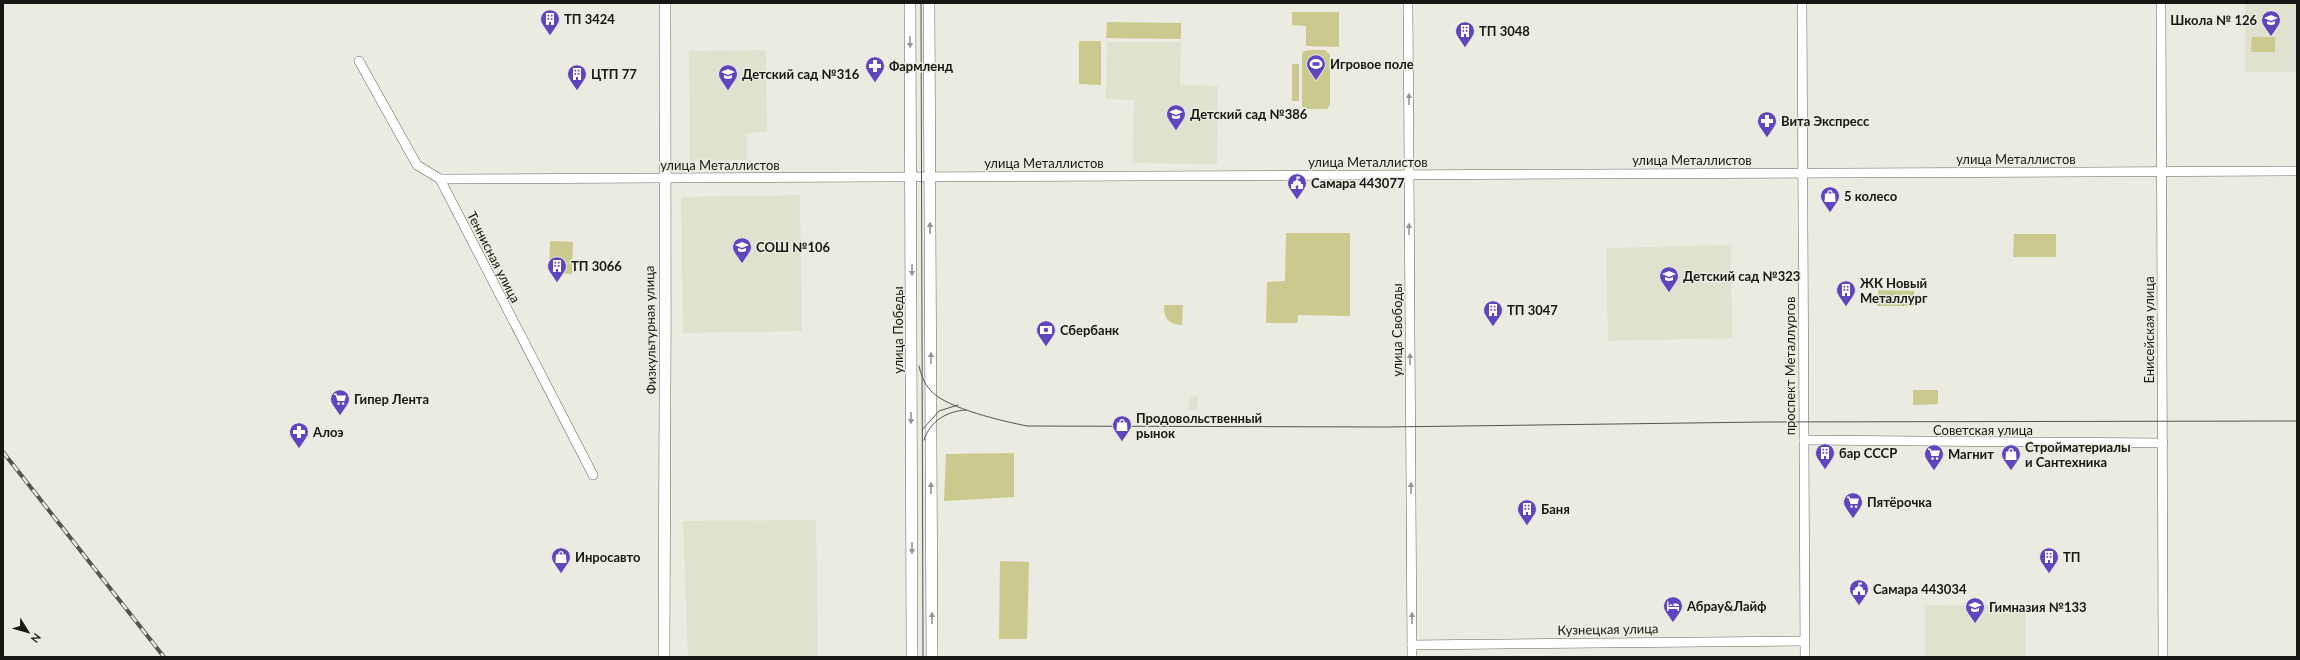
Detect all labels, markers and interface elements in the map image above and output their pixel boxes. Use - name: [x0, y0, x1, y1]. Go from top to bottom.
- building icon: ТП 3424: [539, 8, 561, 36]
- school or university icon: Школа № 126: [2260, 9, 2282, 37]
- place label: ТП 3424: [564, 11, 615, 27]
- place label: Школа № 126: [2170, 12, 2257, 28]
- building icon: ТП 3048: [1454, 20, 1476, 48]
- place label: ТП 3048: [1479, 23, 1530, 39]
- one-way arrow: [907, 36, 914, 48]
- sports icon: Игровое поле: [1305, 53, 1327, 81]
- pharmacy icon: Фармленд: [864, 55, 886, 83]
- place label: Игровое поле: [1330, 56, 1414, 72]
- place label: Фармленд: [889, 58, 954, 74]
- building icon: ЦТП 77: [566, 63, 588, 91]
- school or university icon: Детский сад №316: [717, 63, 739, 91]
- place label: ЦТП 77: [591, 66, 637, 82]
- place label: Детский сад №316: [742, 66, 860, 82]
- one-way arrow: [1406, 92, 1412, 105]
- school or university icon: Детский сад №386: [1165, 103, 1187, 131]
- place label: Детский сад №386: [1190, 106, 1308, 122]
- pharmacy icon: Вита Экспресс: [1756, 110, 1778, 138]
- place label: Вита Экспресс: [1781, 113, 1870, 129]
- street label: улица Металлистов: [1956, 151, 2076, 167]
- street label: улица Металлистов: [1632, 152, 1752, 168]
- street label: улица Металлистов: [1308, 154, 1428, 170]
- street label: улица Металлистов: [984, 155, 1104, 171]
- street label: улица Металлистов: [660, 157, 780, 173]
- public building icon: Самара 443077: [1286, 172, 1308, 200]
- place label: Самара 443077: [1311, 175, 1405, 191]
- shop icon: 5 колесо: [1819, 185, 1841, 213]
- place label: 5 колесо: [1844, 188, 1898, 204]
- street label: Теннисная улица: [464, 209, 524, 305]
- one-way arrow: [927, 221, 933, 234]
- one-way arrow: [1406, 222, 1412, 235]
- school or university icon: СОШ №106: [731, 236, 753, 264]
- place label: СОШ №106: [756, 239, 831, 255]
- building icon: ТП 3066: [546, 255, 568, 283]
- place label: ТП 3066: [571, 258, 622, 274]
- one-way arrow: [909, 264, 915, 277]
- school or university icon: Детский сад №323: [1658, 265, 1680, 293]
- street label: Физкультурная улица: [641, 266, 659, 394]
- place label: Детский сад №323: [1683, 268, 1800, 284]
- place label: ЖК Новый Металлург: [1860, 275, 1928, 306]
- street label: Енисейская улица: [2141, 276, 2157, 384]
- building icon: ЖК Новый Металлург: [1835, 279, 1857, 307]
- street label: улица Свободы: [1389, 283, 1405, 377]
- street label: улица Победы: [890, 286, 906, 374]
- street label: проспект Металлургов: [1782, 297, 1798, 435]
- building icon: ТП 3047: [1482, 299, 1504, 327]
- place label: ТП 3047: [1507, 302, 1558, 318]
- bank icon: Сбербанк: [1035, 319, 1057, 347]
- place label: Сбербанк: [1060, 322, 1119, 338]
- one-way arrow: [927, 352, 934, 364]
- one-way arrow: [1407, 352, 1413, 365]
- supermarket icon: Гипер Лента: [329, 388, 351, 416]
- place label: Гипер Лента: [354, 391, 429, 407]
- place label: Продовольственный рынок: [1136, 410, 1262, 441]
- one-way arrow: [908, 412, 914, 425]
- shop icon: Продовольственный рынок: [1111, 414, 1133, 442]
- pharmacy icon: Алоэ: [288, 421, 310, 449]
- street label: Советская улица: [1933, 422, 2033, 438]
- place label: Алоэ: [312, 424, 344, 440]
- place label: Стройматериалы и Сантехника: [2025, 439, 2131, 470]
- building icon: бар СССР: [1814, 442, 1836, 470]
- supermarket icon: Магнит: [1923, 443, 1945, 471]
- shop icon: Стройматериалы и Сантехника: [2000, 443, 2022, 471]
- place label: бар СССР: [1839, 445, 1897, 461]
- place label: Магнит: [1948, 446, 1994, 462]
- one-way arrow: [928, 481, 934, 494]
- one-way arrow: [1408, 481, 1414, 494]
- supermarket icon: Пятёрочка: [1842, 491, 1864, 519]
- place label: Пятёрочка: [1867, 494, 1932, 510]
- building icon: Баня: [1516, 498, 1538, 526]
- place label: Баня: [1541, 501, 1570, 517]
- one-way arrow: [909, 542, 915, 555]
- shop icon: Инросавто: [550, 546, 572, 574]
- building icon: ТП: [2038, 546, 2060, 574]
- place label: Инросавто: [575, 549, 641, 565]
- place label: ТП: [2063, 549, 2081, 565]
- public building icon: Самара 443034: [1848, 578, 1870, 606]
- place label: Самара 443034: [1873, 581, 1967, 597]
- hotel icon: Абрау&Лайф: [1662, 595, 1684, 623]
- school or university icon: Гимназия №133: [1964, 596, 1986, 624]
- place label: Абрау&Лайф: [1686, 598, 1767, 614]
- place label: Гимназия №133: [1989, 599, 2087, 615]
- one-way arrow: [929, 611, 935, 624]
- one-way arrow: [1409, 611, 1415, 624]
- north arrow: [8, 612, 48, 652]
- street label: Кузнецкая улица: [1557, 620, 1659, 638]
- text: N: [29, 631, 44, 646]

